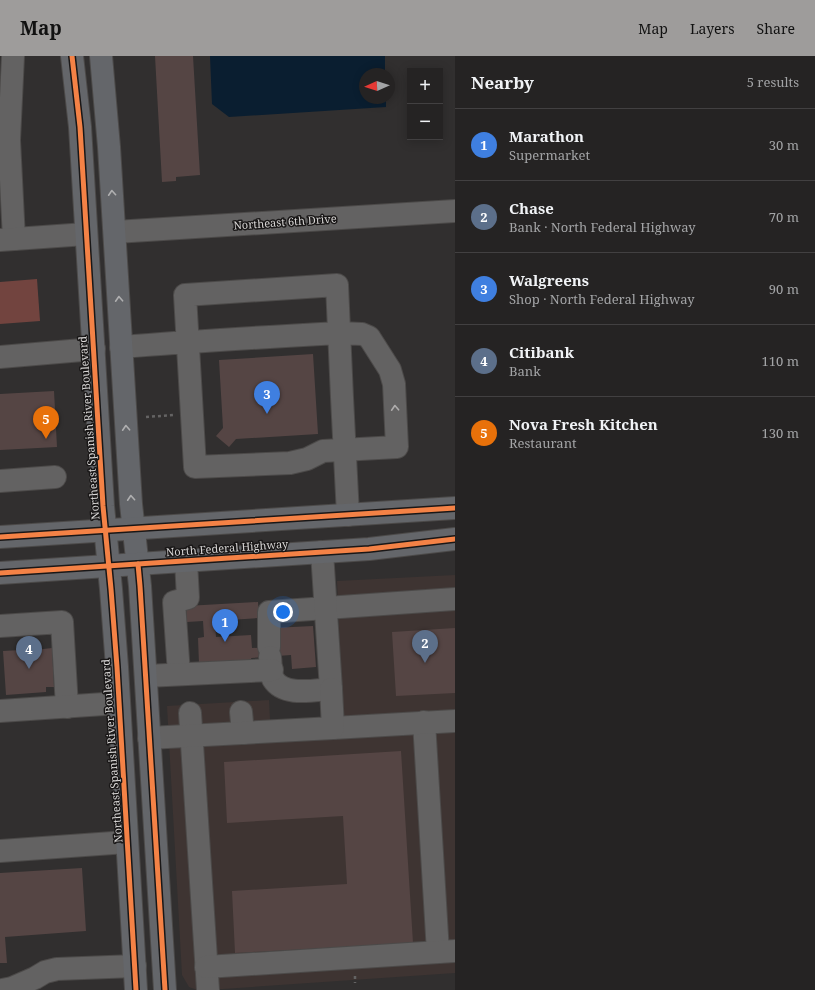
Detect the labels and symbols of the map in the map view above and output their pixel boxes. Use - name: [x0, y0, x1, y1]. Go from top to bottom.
- north arrow: [359, 68, 395, 104]
- one-way arrow: [108, 190, 117, 196]
- street label: Northeast 6th Drive: [233, 210, 337, 233]
- one-way arrow: [114, 296, 123, 302]
- street label: Northeast Spanish River Boulevard: [75, 335, 102, 520]
- pin: 3: [254, 381, 280, 414]
- one-way arrow: [391, 405, 399, 411]
- pin: 5: [33, 406, 59, 439]
- one-way arrow: [122, 425, 131, 431]
- one-way arrow: [126, 495, 135, 501]
- street label: North Federal Highway: [165, 536, 289, 559]
- your location: [273, 602, 293, 622]
- pin: 1: [212, 609, 238, 642]
- pin: 2: [412, 630, 438, 663]
- pin: 4: [16, 636, 42, 669]
- street label: Northeast Spanish River Boulevard: [98, 658, 125, 843]

